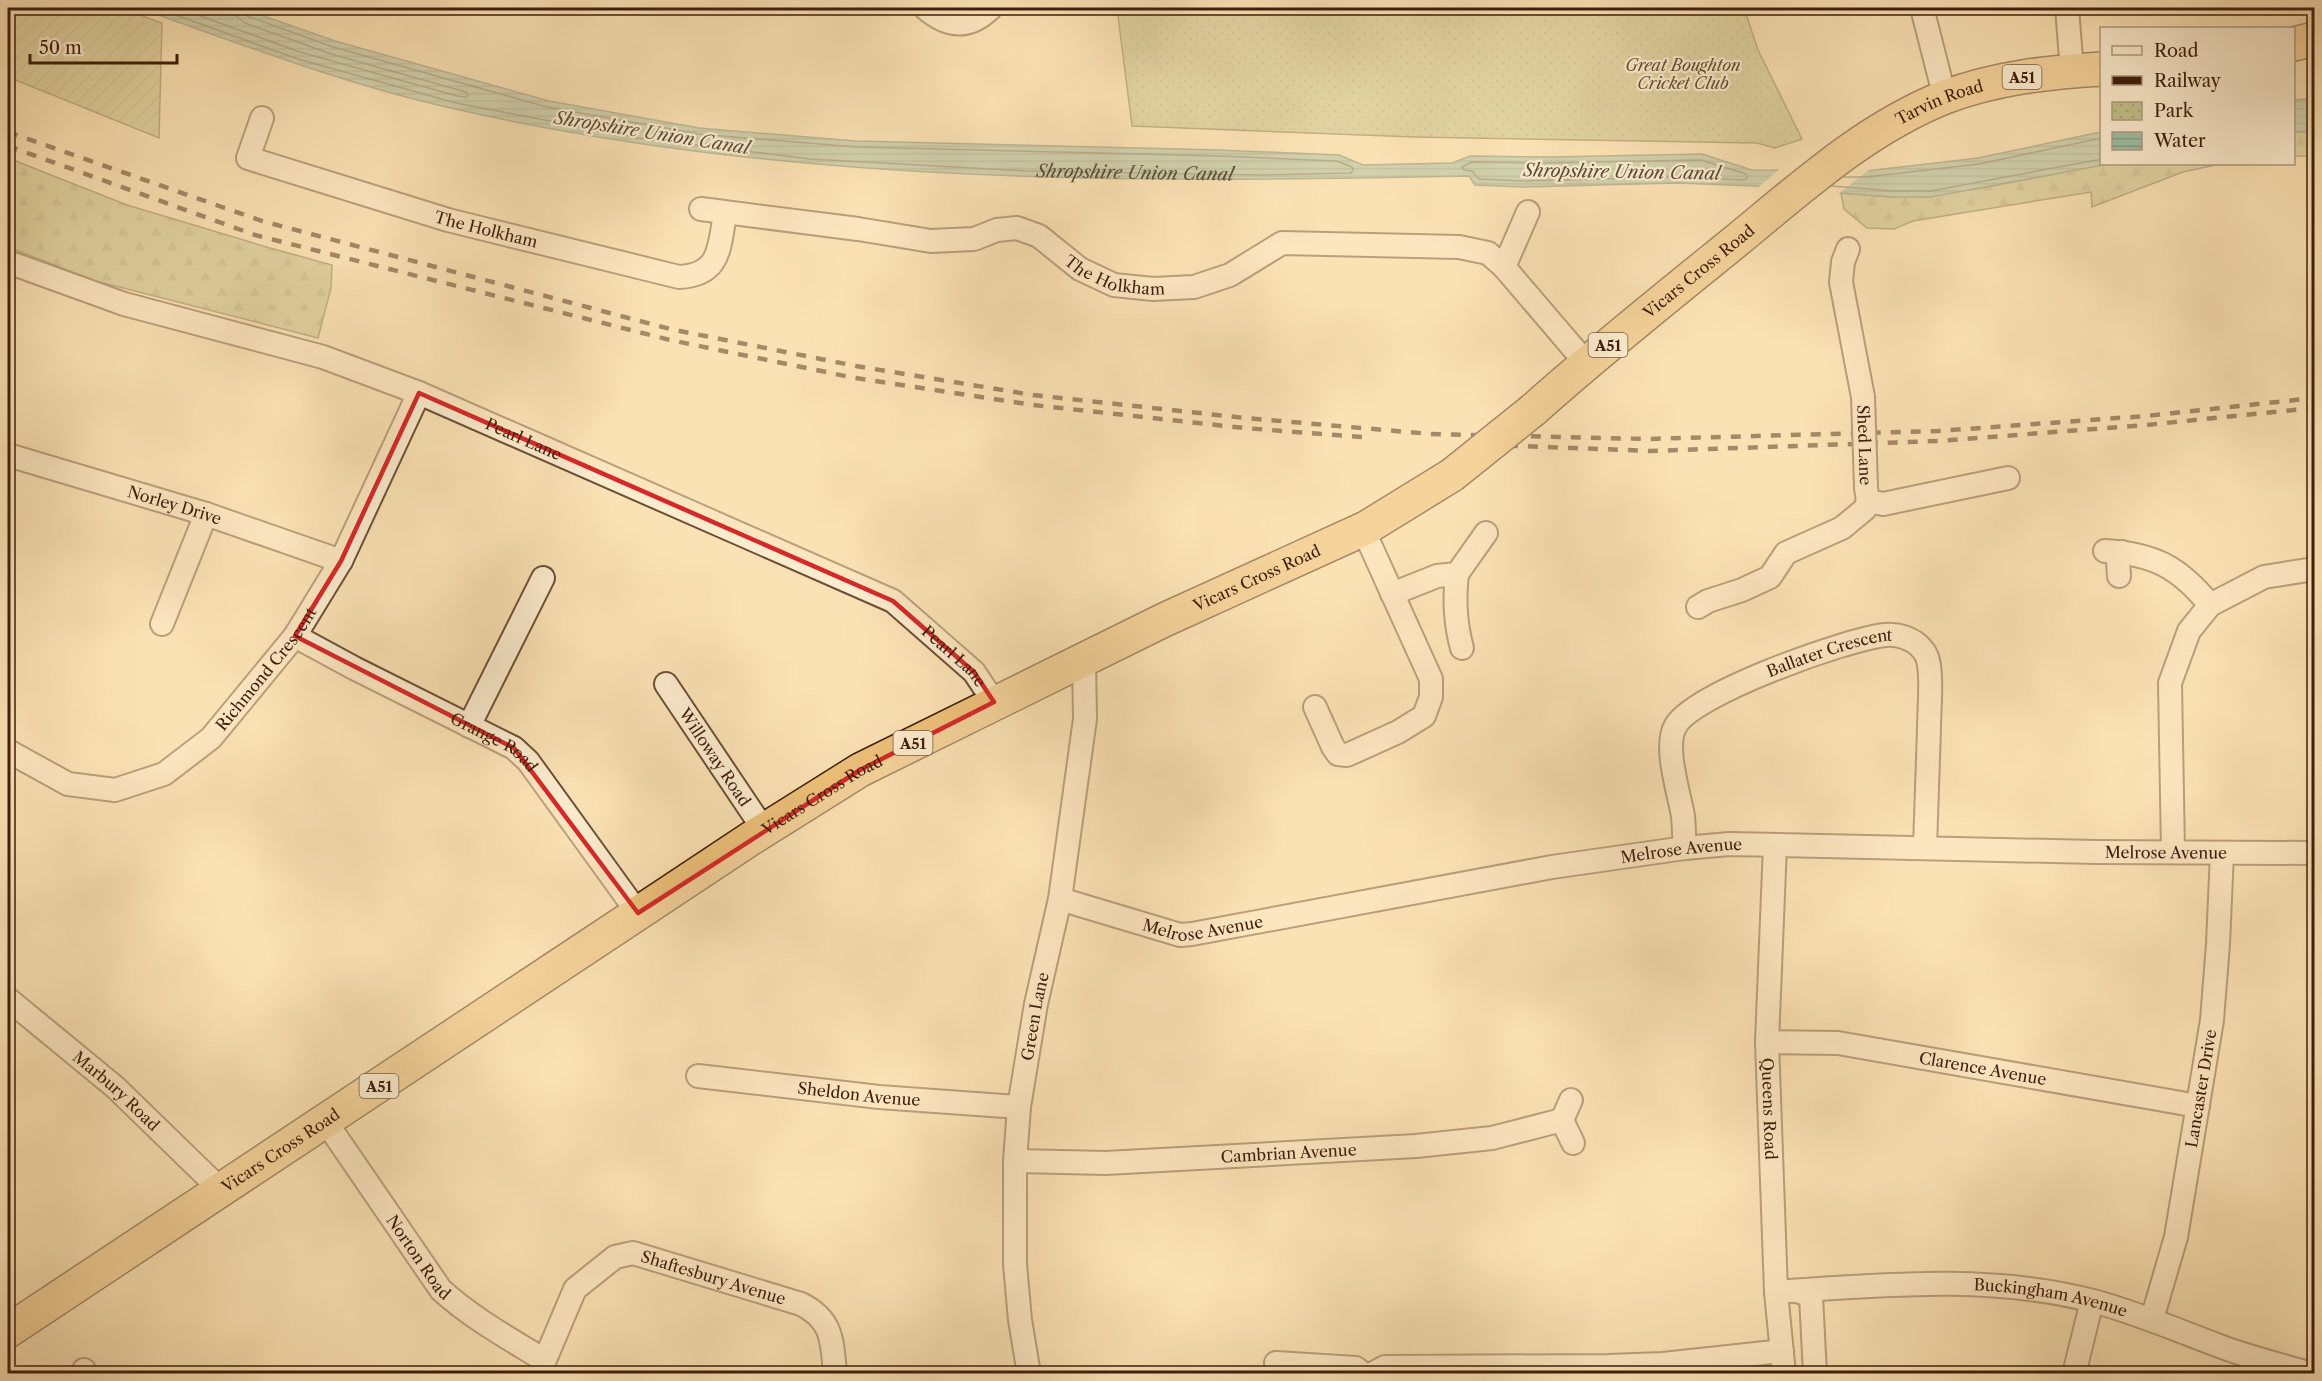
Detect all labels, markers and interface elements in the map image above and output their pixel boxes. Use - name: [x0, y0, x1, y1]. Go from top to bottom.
- scale bar: [30, 27, 177, 65]
- legend: [2100, 27, 2295, 165]
- text: 50 m: [39, 37, 82, 59]
- text: Road: [2154, 40, 2199, 62]
- park label: Great Boughton Cricket Club: [1625, 55, 1741, 93]
- road number: A51: [2002, 65, 2042, 89]
- text: Railway: [2154, 70, 2222, 92]
- street label: Tarvin Road: [1892, 75, 1985, 129]
- text: Park: [2154, 100, 2195, 122]
- water label: Shropshire Union Canal: [552, 107, 753, 160]
- text: Water: [2153, 130, 2206, 152]
- water label: Shropshire Union Canal: [1522, 159, 1723, 185]
- water label: Shropshire Union Canal: [1035, 160, 1236, 186]
- street label: The Holkham: [432, 206, 540, 252]
- street label: Vicars Cross Road: [1638, 220, 1759, 323]
- street label: The Holkham: [1060, 251, 1166, 299]
- road number: A51: [1588, 333, 1628, 357]
- street label: Shed Lane: [1853, 404, 1876, 486]
- street label: Pearl Lane: [482, 413, 565, 464]
- street label: Norley Drive: [125, 481, 224, 529]
- street label: Vicars Cross Road: [1189, 540, 1324, 616]
- street label: Richmond Crescent: [211, 603, 320, 735]
- street label: Pearl Lane: [918, 621, 991, 690]
- street label: Ballater Crescent: [1764, 625, 1893, 681]
- street label: Willoway Road: [674, 703, 755, 810]
- street label: Grange Road: [447, 708, 542, 776]
- road number: A51: [894, 731, 932, 755]
- street label: Vicars Cross Road: [757, 750, 886, 840]
- street label: Melrose Avenue: [1619, 834, 1742, 867]
- street label: Melrose Avenue: [2105, 842, 2227, 863]
- street label: Melrose Avenue: [1140, 911, 1265, 945]
- street label: Green Lane: [1017, 970, 1053, 1062]
- street label: Lancaster Drive: [2181, 1028, 2220, 1149]
- street label: Marbury Road: [69, 1047, 164, 1135]
- street label: Clarence Avenue: [1918, 1047, 2048, 1089]
- street label: Queens Road: [1758, 1057, 1781, 1160]
- road number: A51: [360, 1074, 398, 1098]
- street label: Sheldon Avenue: [796, 1078, 921, 1110]
- street label: Vicars Cross Road: [217, 1104, 344, 1197]
- street label: Cambrian Avenue: [1220, 1139, 1357, 1167]
- street label: Norton Road: [382, 1211, 455, 1304]
- street label: Shaftesbury Avenue: [639, 1246, 788, 1309]
- street label: Buckingham Avenue: [1973, 1274, 2130, 1321]

